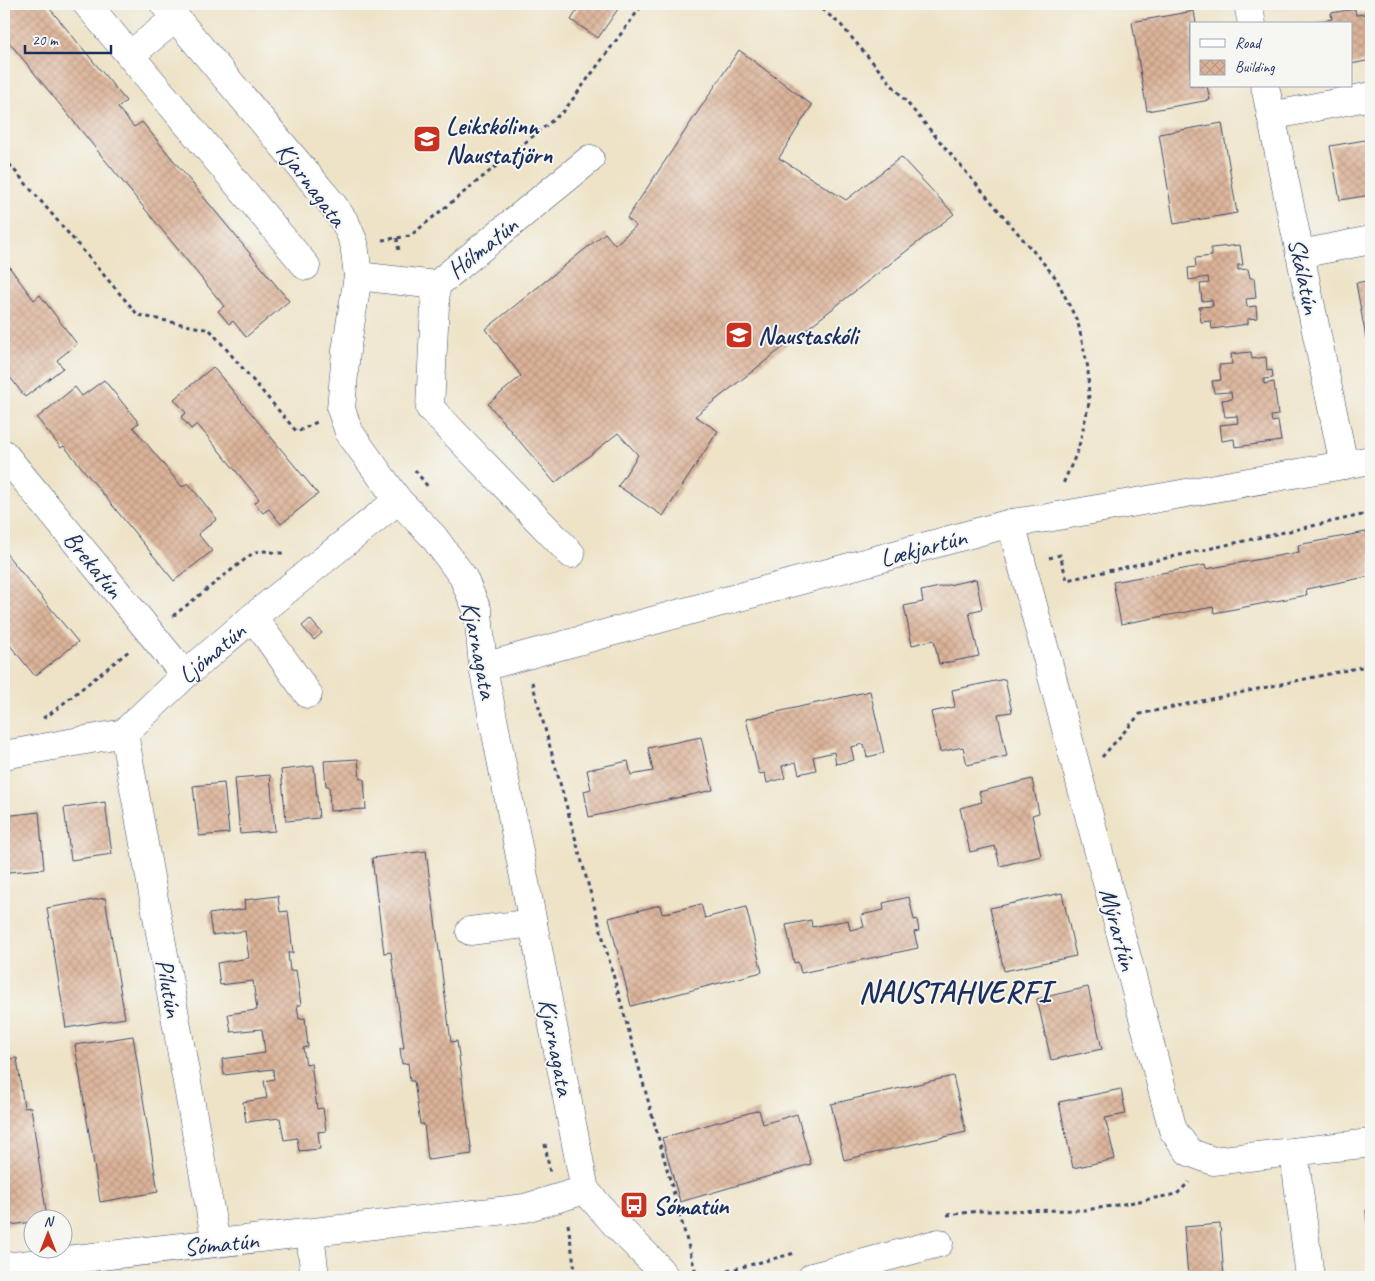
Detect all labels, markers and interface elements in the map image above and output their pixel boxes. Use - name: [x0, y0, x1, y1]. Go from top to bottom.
- scale bar: [25, 22, 111, 54]
- legend: [1190, 22, 1352, 88]
- text: 20 m: [32, 31, 59, 50]
- text: Road: [1235, 34, 1262, 53]
- text: Building: [1235, 58, 1275, 77]
- place label: Leikskólinn Naustatjörn: [446, 110, 553, 171]
- school or university icon: Leikskólinn Naustatjörn: [412, 124, 442, 154]
- street label: Kjarnagata: [269, 136, 355, 235]
- street label: Hólmatún: [441, 209, 525, 286]
- street label: Skálatún: [1280, 236, 1328, 318]
- school or university icon: Naustaskóli: [724, 320, 754, 350]
- place label: Naustaskóli: [758, 320, 861, 352]
- street label: Lækjartún: [877, 521, 971, 575]
- street label: Brekatún: [56, 524, 131, 606]
- street label: Kjarnagata: [454, 599, 504, 703]
- street label: Ljómatún: [172, 615, 253, 691]
- street label: Mýrartún: [1092, 884, 1145, 975]
- street label: Pílutún: [148, 957, 190, 1021]
- district label: NAUSTAHVERFI: [859, 973, 1057, 1011]
- street label: Kjarnagata: [531, 996, 581, 1100]
- bus stop icon: Sómatún: [619, 1190, 649, 1220]
- place label: Sómatún: [653, 1190, 730, 1222]
- north arrow: [22, 1208, 72, 1258]
- text: N: [44, 1213, 55, 1230]
- street label: Sómatún: [182, 1224, 261, 1264]

